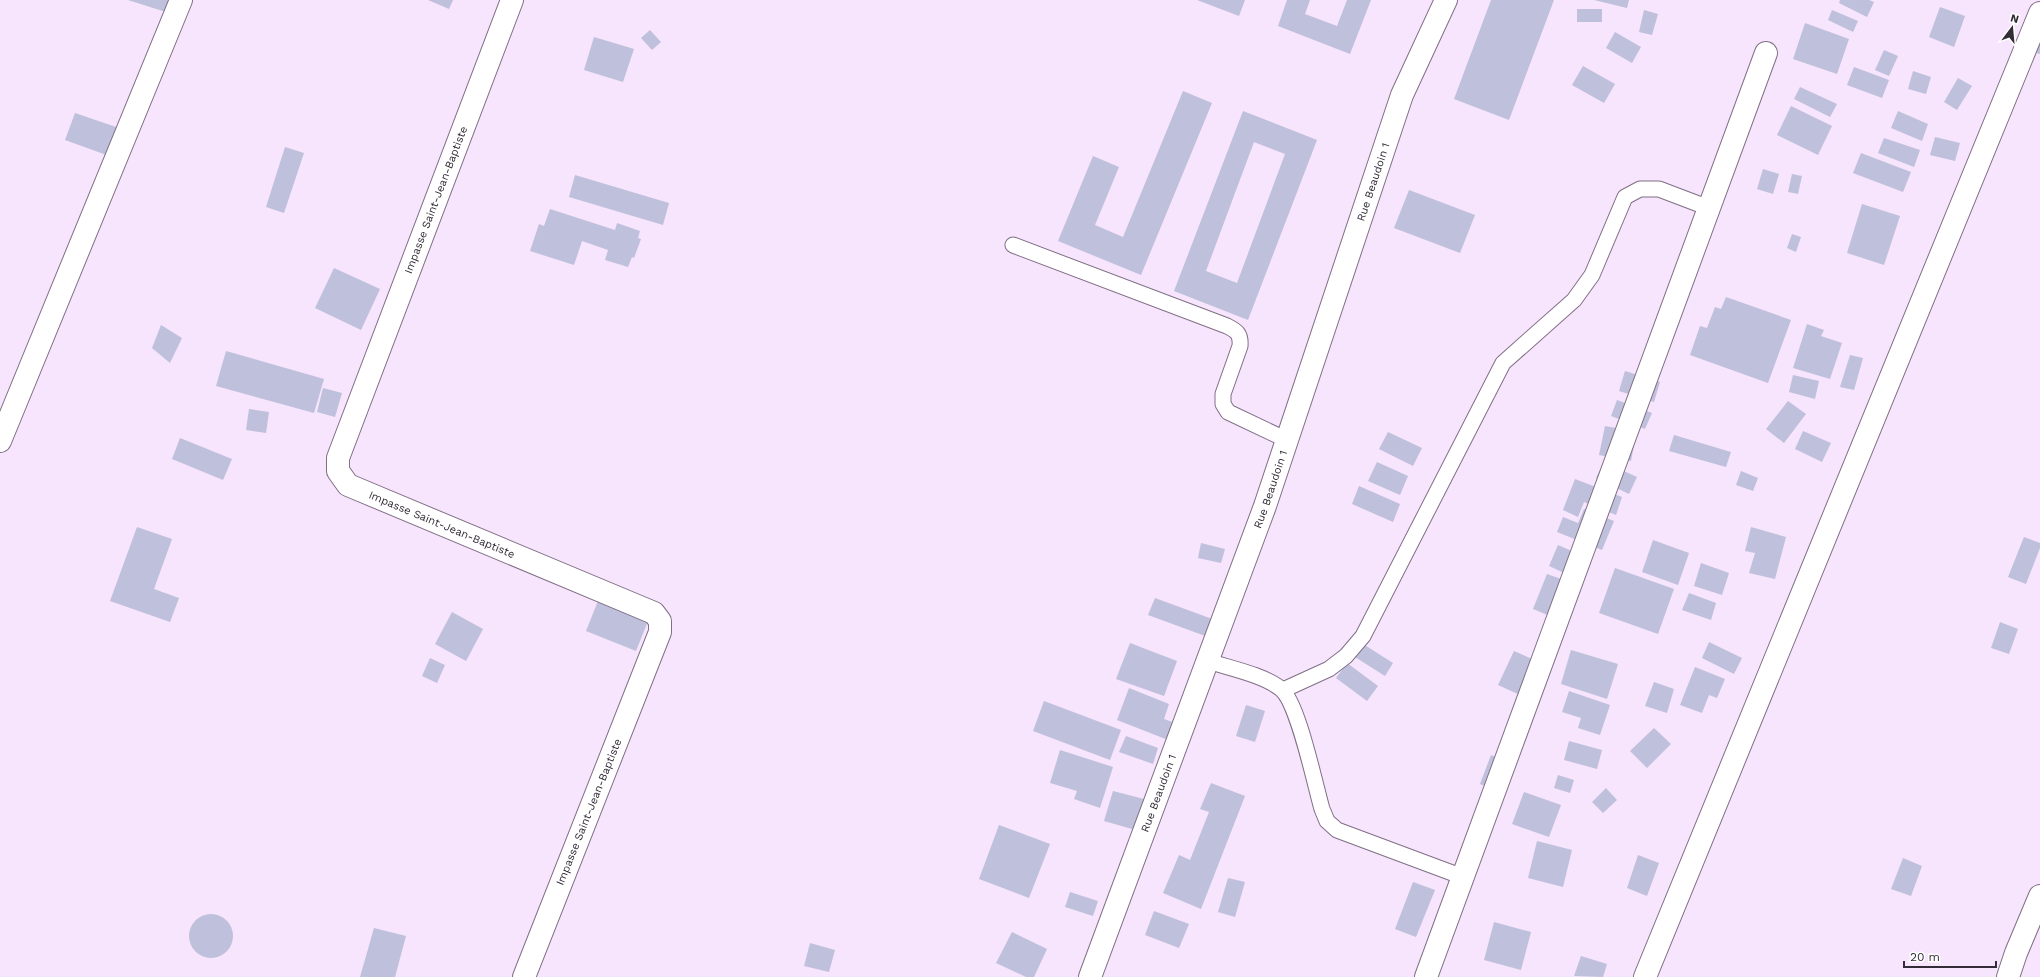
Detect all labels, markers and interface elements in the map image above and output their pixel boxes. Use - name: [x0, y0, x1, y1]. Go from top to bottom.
- north arrow: [1992, 8, 2032, 48]
- text: N: [2009, 11, 2020, 26]
- street label: Impasse Saint-Jean-Baptiste: [402, 124, 470, 276]
- street label: Rue Beaudoin 1: [1354, 141, 1392, 223]
- street label: Rue Beaudoin 1: [1251, 449, 1290, 530]
- street label: Impasse Saint-Jean-Baptiste: [367, 488, 517, 561]
- street label: Impasse Saint-Jean-Baptiste: [554, 737, 624, 887]
- street label: Rue Beaudoin 1: [1138, 753, 1179, 834]
- scale bar: [1904, 943, 1996, 969]
- text: 20 m: [1910, 950, 1940, 964]

